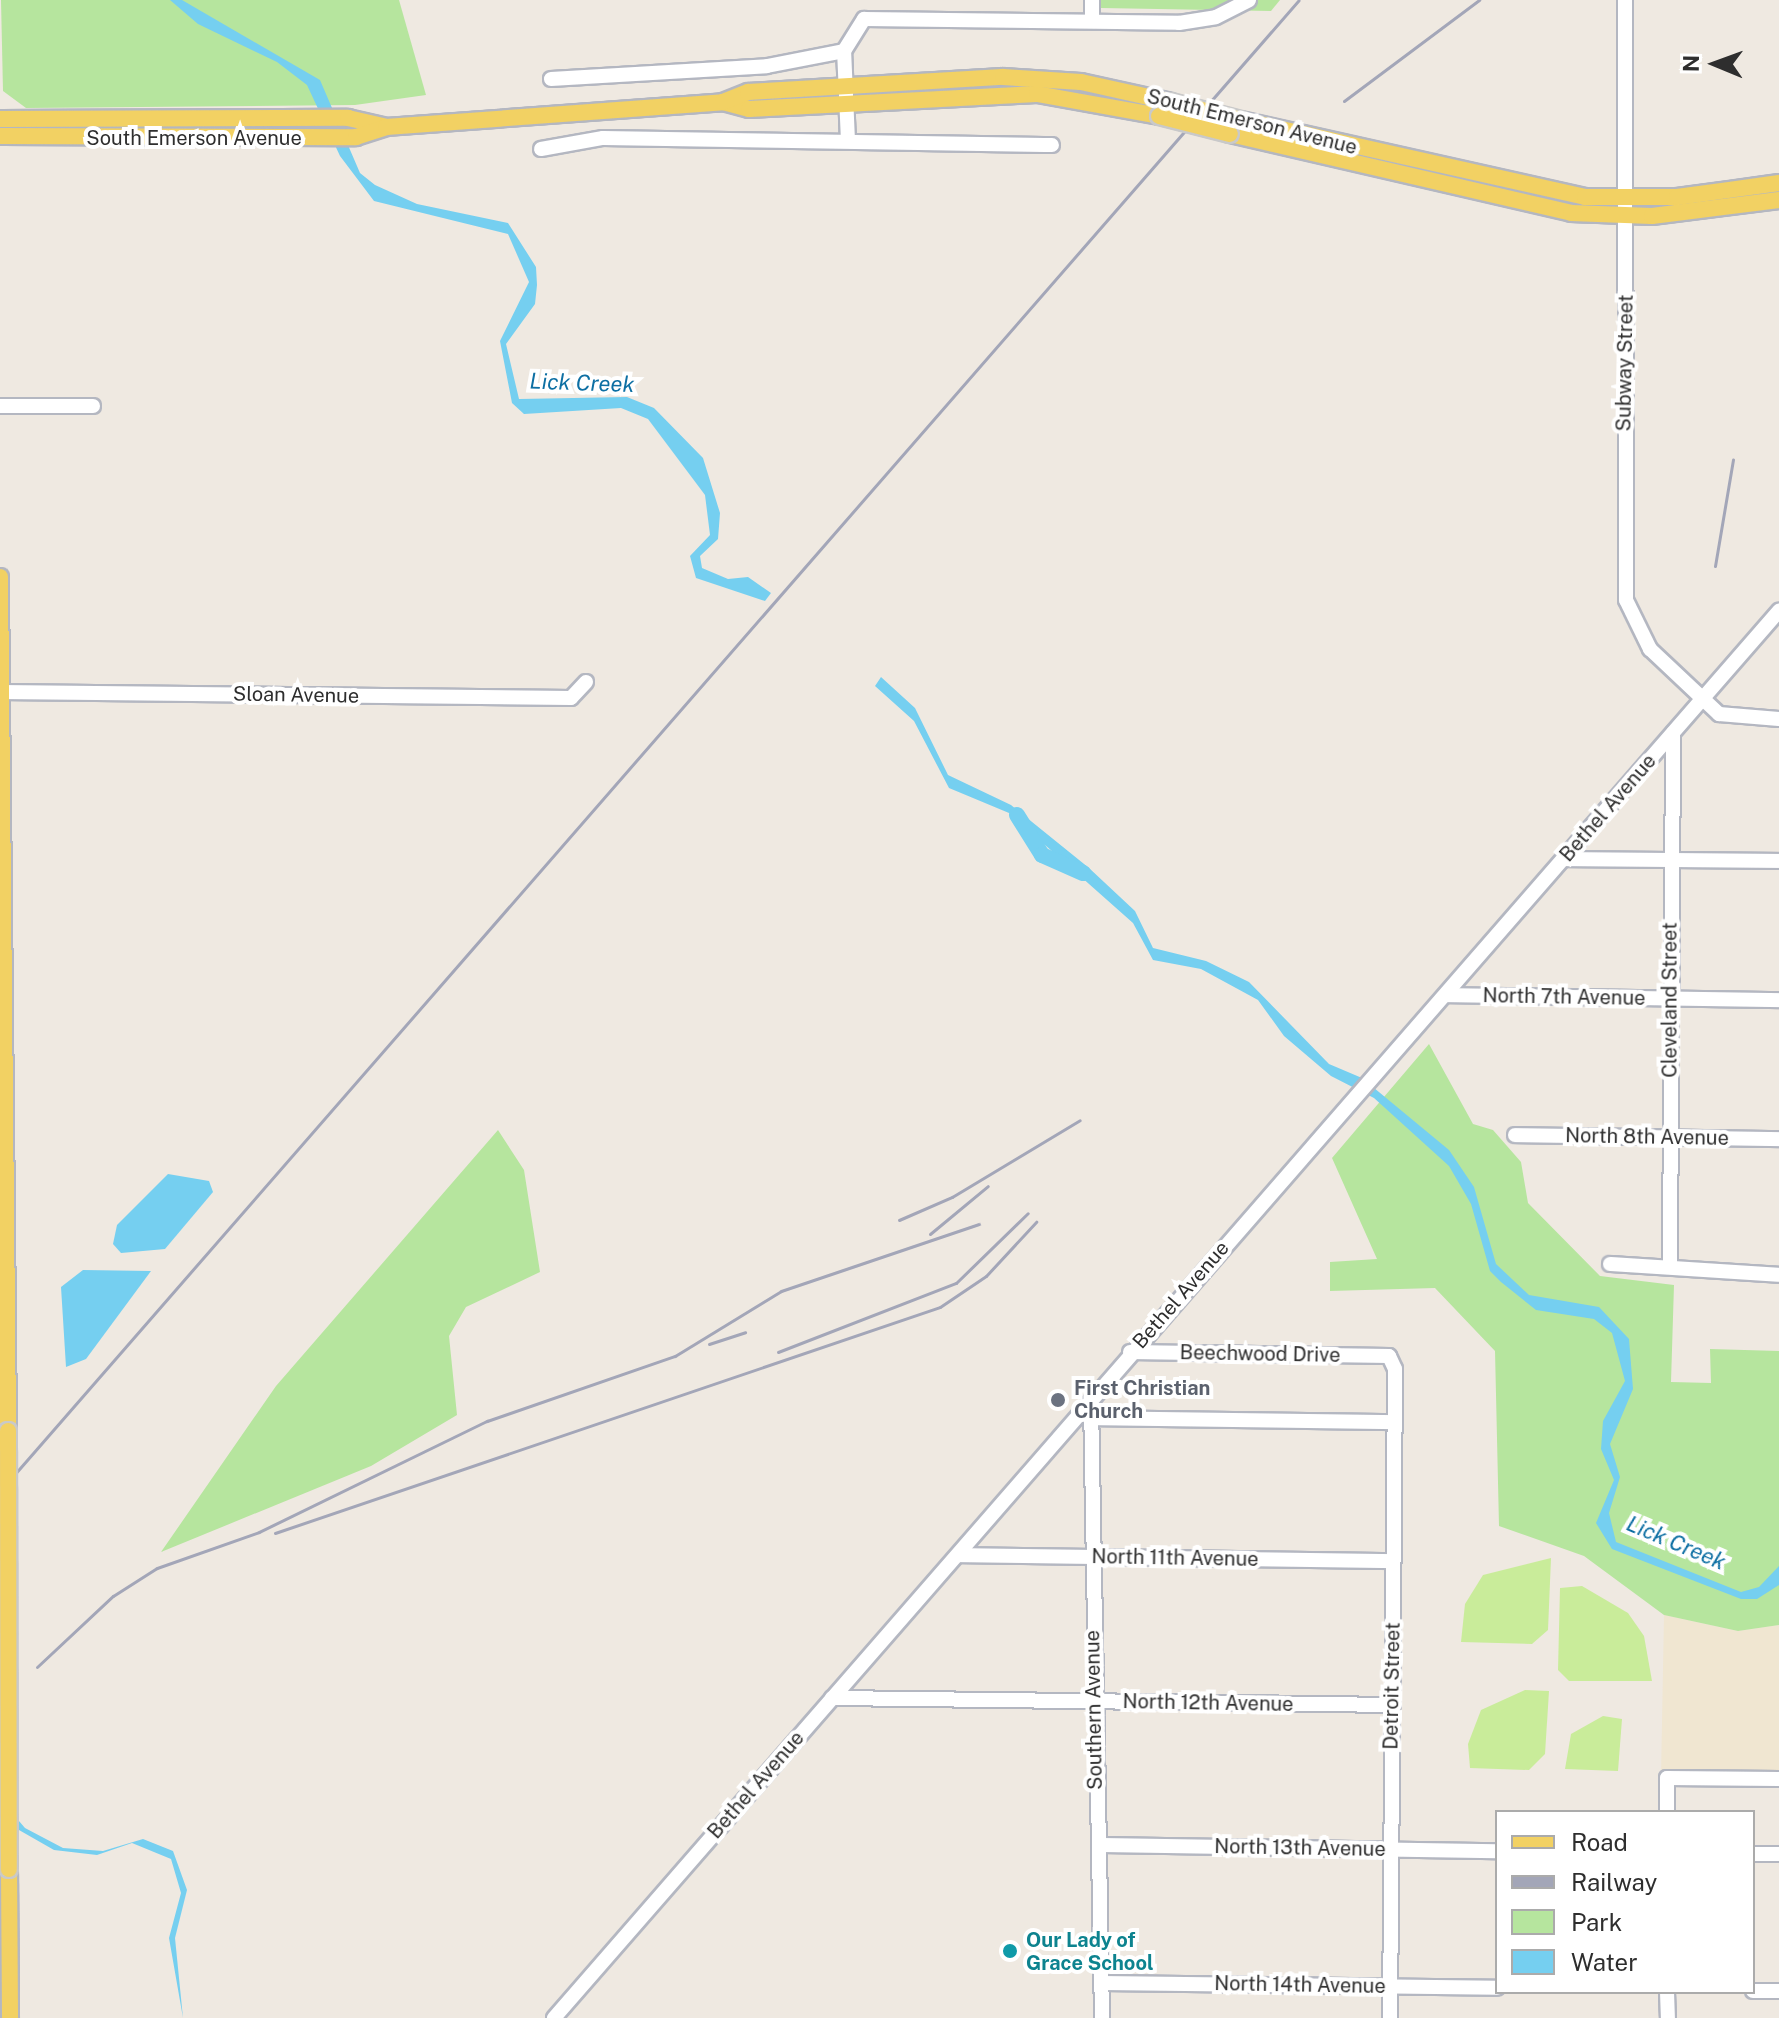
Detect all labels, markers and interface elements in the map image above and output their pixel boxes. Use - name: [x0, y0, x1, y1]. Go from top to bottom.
- north arrow: [1675, 24, 1755, 104]
- text: N: [1678, 55, 1704, 72]
- street label: South Emerson Avenue: [1145, 84, 1359, 160]
- street label: South Emerson Avenue: [86, 126, 302, 150]
- street label: Subway Street: [1612, 294, 1638, 432]
- water label: Lick Creek: [529, 368, 635, 398]
- street label: Sloan Avenue: [233, 682, 359, 708]
- street label: Bethel Avenue: [1555, 749, 1661, 867]
- street label: Cleveland Street: [1658, 922, 1682, 1078]
- street label: North 7th Avenue: [1482, 984, 1646, 1010]
- street label: North 8th Avenue: [1565, 1124, 1729, 1150]
- street label: Bethel Avenue: [1128, 1236, 1234, 1354]
- street label: Beechwood Drive: [1179, 1341, 1341, 1367]
- place label: First Christian Church: [1074, 1376, 1210, 1423]
- marker: First Christian Church: [1049, 1391, 1067, 1409]
- water label: Lick Creek: [1623, 1510, 1729, 1576]
- street label: North 11th Avenue: [1091, 1545, 1259, 1571]
- street label: Detroit Street: [1379, 1622, 1405, 1750]
- street label: Southern Avenue: [1081, 1630, 1107, 1790]
- street label: North 12th Avenue: [1122, 1690, 1294, 1716]
- street label: Bethel Avenue: [703, 1726, 809, 1844]
- legend: [1495, 1810, 1755, 1994]
- text: Road: [1571, 1828, 1628, 1856]
- street label: North 13th Avenue: [1214, 1835, 1386, 1861]
- text: Railway: [1571, 1868, 1657, 1896]
- text: Park: [1571, 1908, 1622, 1936]
- place label: Our Lady of Grace School: [1026, 1928, 1154, 1975]
- marker: Our Lady of Grace School: [1001, 1942, 1019, 1960]
- text: Water: [1571, 1948, 1638, 1976]
- street label: North 14th Avenue: [1214, 1972, 1386, 1998]

